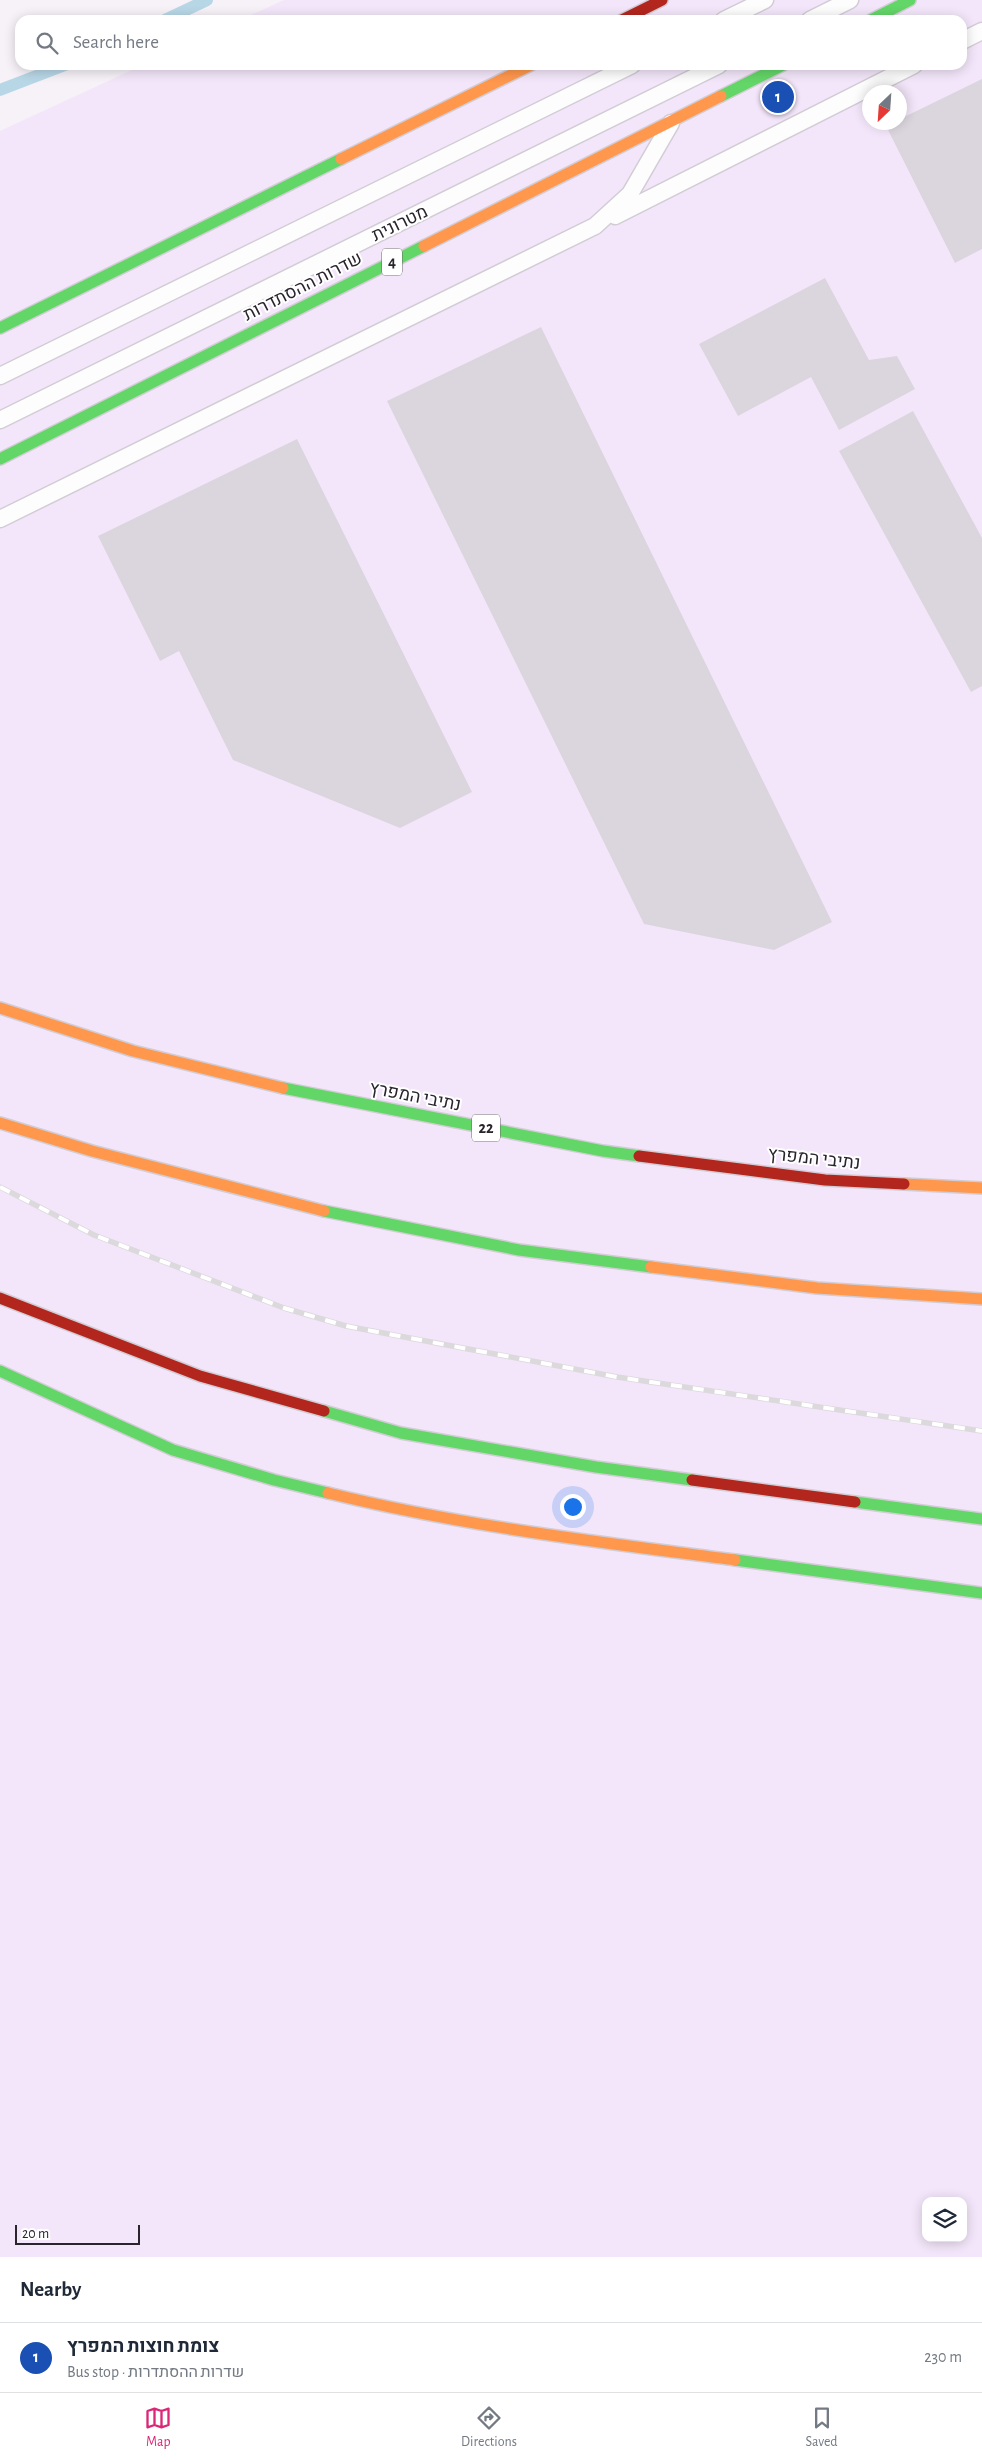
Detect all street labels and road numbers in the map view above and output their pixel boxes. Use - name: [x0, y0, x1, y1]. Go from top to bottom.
- street label: מטרונית: [369, 203, 431, 245]
- road number: 4: [382, 248, 402, 276]
- street label: שדרות ההסתדרות: [241, 249, 365, 325]
- street label: נתיבי המפרץ: [368, 1079, 462, 1115]
- road number: 22: [472, 1114, 500, 1142]
- street label: נתיבי המפרץ: [767, 1145, 861, 1173]

